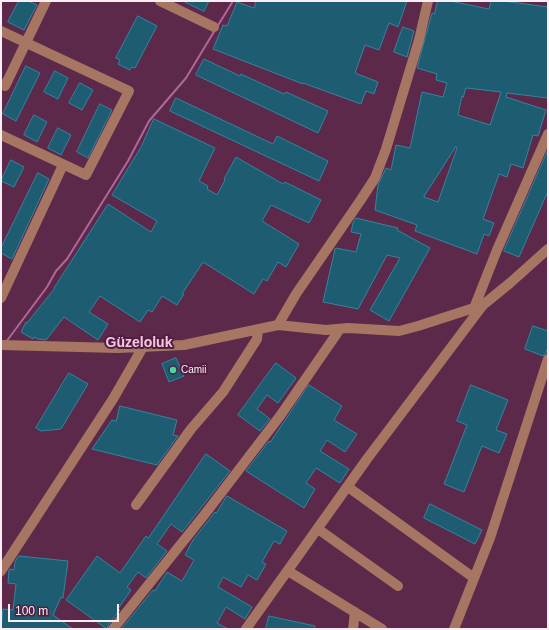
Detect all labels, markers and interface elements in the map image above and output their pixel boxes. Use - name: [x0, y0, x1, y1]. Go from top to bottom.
- district label: Güzeloluk: [106, 335, 172, 351]
- place label: Camii: [181, 364, 207, 376]
- marker: Camii: [168, 365, 178, 375]
- scale bar: [10, 596, 121, 622]
- text: 100 m: [15, 604, 48, 618]

